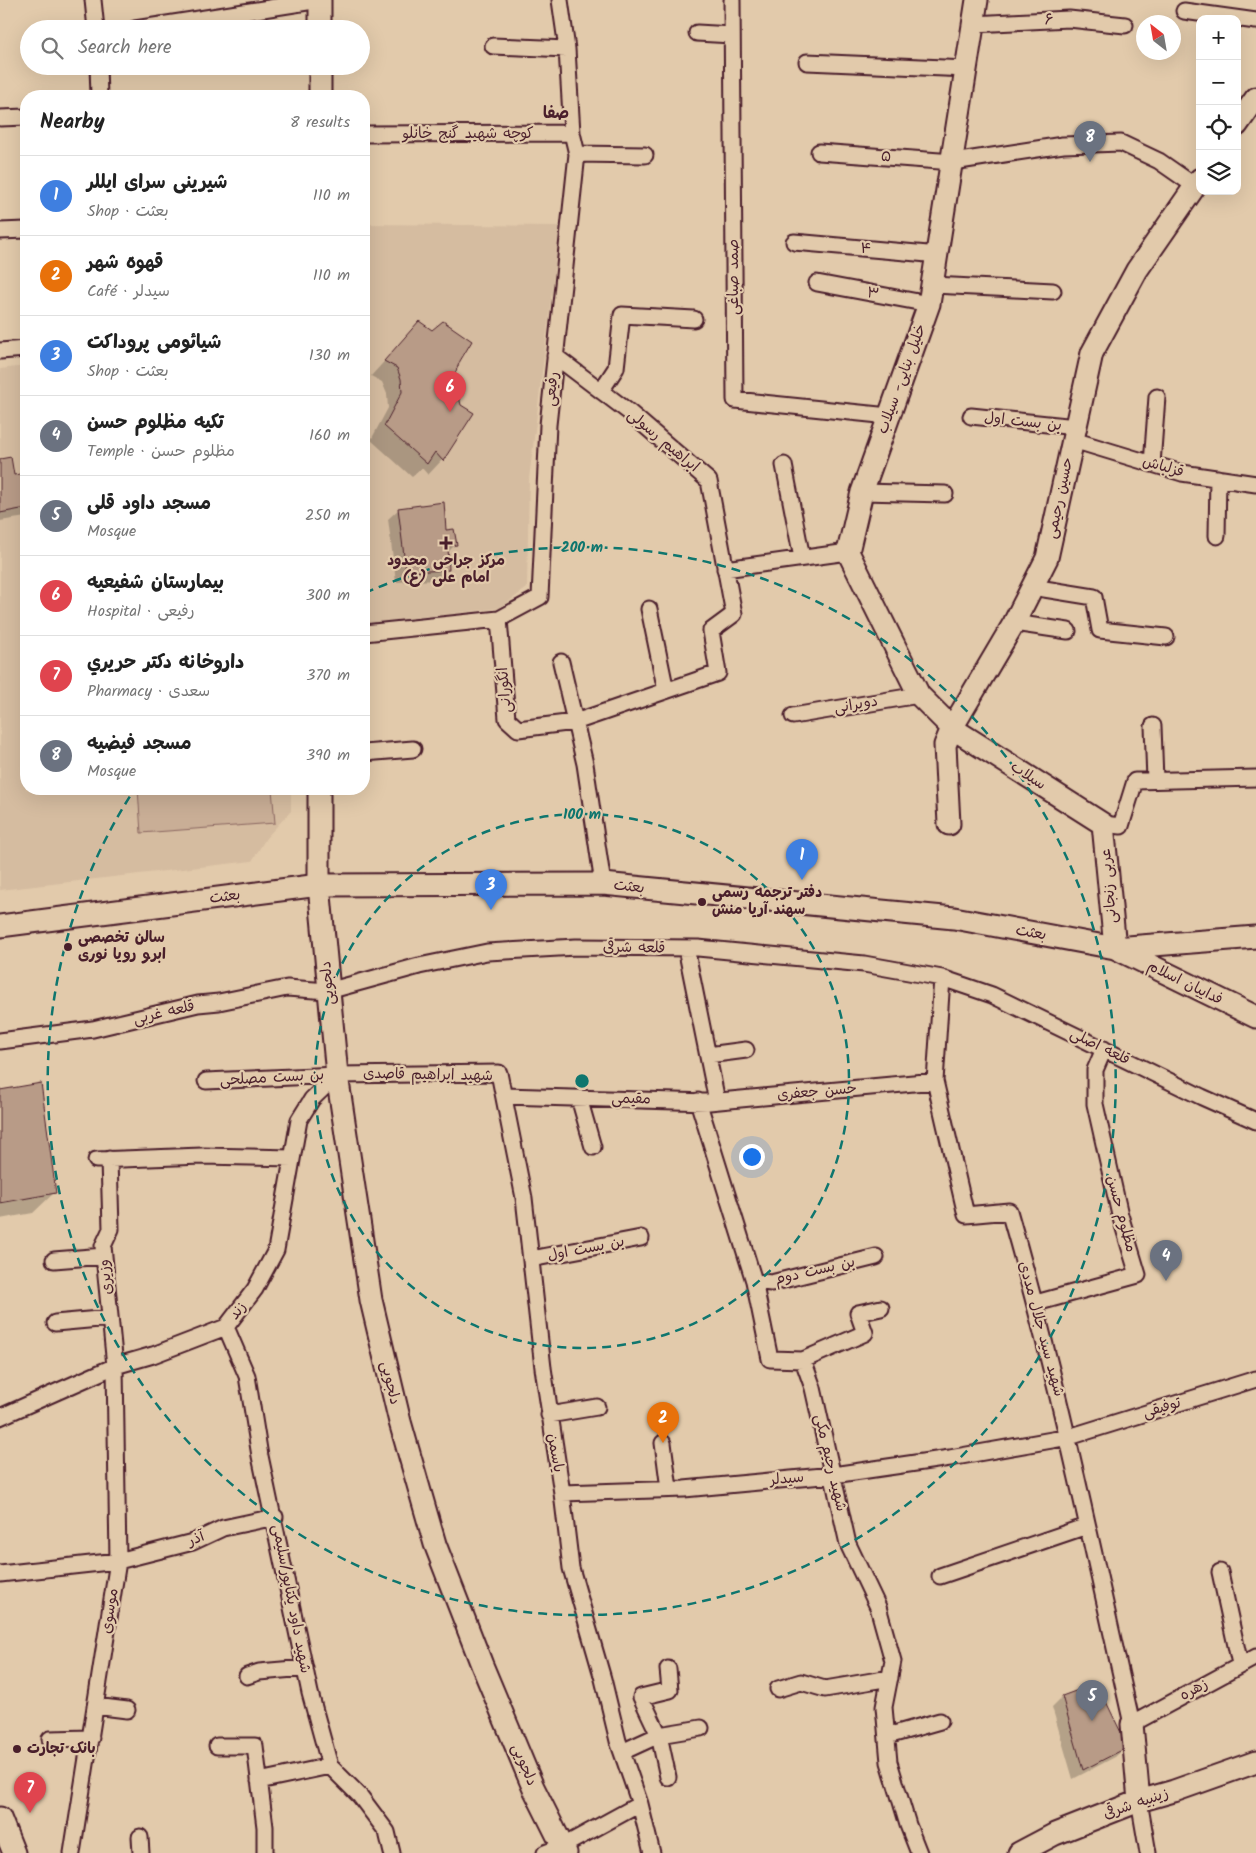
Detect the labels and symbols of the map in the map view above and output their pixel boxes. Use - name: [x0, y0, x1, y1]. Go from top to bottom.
- street label: ۶: [1044, 8, 1054, 32]
- north arrow: [1136, 15, 1181, 60]
- district label: صفا: [543, 101, 569, 126]
- pin: 8: [1074, 121, 1106, 162]
- street label: کوچه شهید گنج خانلو: [401, 122, 534, 146]
- street label: ۵: [880, 145, 892, 169]
- street label: ۴: [859, 237, 873, 261]
- street label: صمد صباغی: [722, 239, 746, 315]
- street label: ۳: [865, 281, 881, 307]
- street label: خلیل بنایی- سیلاب: [871, 321, 933, 437]
- street label: رفیعی: [538, 370, 566, 408]
- pin: 6: [434, 371, 466, 412]
- street label: ابراهیم رسولی: [622, 403, 704, 479]
- street label: بن بست اول: [983, 406, 1063, 438]
- street label: قزلباش: [1139, 450, 1187, 484]
- street label: حسین رحیمی: [1040, 455, 1080, 541]
- marker: مرکز جراحی محدود امام علی (ع): [439, 536, 453, 550]
- text: 200 m: [561, 536, 603, 560]
- place label: مرکز جراحی محدود امام علی (ع): [387, 549, 505, 590]
- street label: انگورانی: [491, 666, 519, 714]
- street label: دویرانی: [832, 689, 880, 721]
- street label: سیلاب: [1005, 755, 1051, 797]
- text: 100 m: [563, 803, 601, 827]
- pin: 1: [786, 839, 818, 880]
- street label: عربی زنجانی: [1094, 848, 1124, 924]
- pin: 3: [475, 869, 507, 910]
- street label: بعثت: [612, 873, 646, 901]
- place label: دفتر ترجمه رسمی سهند آریا منش: [712, 881, 822, 922]
- street label: بعثت: [208, 883, 242, 911]
- marker: دفتر ترجمه رسمی سهند آریا منش: [696, 896, 708, 908]
- street label: بعثت: [1014, 918, 1048, 948]
- place label: سالن تخصصی ابرو رویا نوری: [78, 926, 166, 967]
- street label: قلعه شرقی: [603, 935, 665, 961]
- marker: سالن تخصصی ابرو رویا نوری: [62, 941, 74, 953]
- street label: فداییان اسلام: [1143, 954, 1227, 1012]
- street label: دلجویی: [314, 960, 342, 1006]
- street label: قلعه غربی: [131, 994, 197, 1032]
- street label: قلعه اصلی: [1066, 1022, 1134, 1072]
- street label: شهید ابراهیم قاصدی: [363, 1062, 493, 1088]
- street label: بن بست مصلحی: [219, 1063, 325, 1093]
- centre of rings: [573, 1072, 591, 1090]
- street label: حسن جعفری: [776, 1077, 858, 1107]
- street label: مقیمی: [611, 1087, 651, 1111]
- your location: [739, 1144, 765, 1170]
- street label: مظلوم حسن: [1099, 1173, 1143, 1255]
- street label: بن بست اول: [545, 1230, 627, 1268]
- pin: 4: [1150, 1240, 1182, 1281]
- street label: بن بست دوم: [773, 1250, 857, 1292]
- street label: وزیری: [92, 1258, 120, 1296]
- street label: شهید سید جلال مددی: [1011, 1259, 1071, 1399]
- street label: زند: [223, 1297, 253, 1325]
- street label: دلجویی: [373, 1359, 407, 1407]
- street label: توفیقی: [1140, 1391, 1185, 1425]
- pin: 2: [647, 1402, 679, 1443]
- street label: شهید رحیم مکی: [807, 1412, 853, 1514]
- street label: یاسمن: [540, 1431, 570, 1475]
- street label: سیدلر: [767, 1466, 805, 1493]
- street label: شهید داود یکتاپور/سلیمی: [265, 1523, 317, 1675]
- street label: آذر: [183, 1524, 209, 1554]
- street label: موسوی: [95, 1587, 125, 1635]
- street label: زهره: [1175, 1672, 1213, 1708]
- pin: 5: [1076, 1680, 1108, 1721]
- place label: بانک تجارت: [27, 1737, 96, 1761]
- street label: دلجویی: [504, 1740, 544, 1790]
- marker: بانک تجارت: [11, 1743, 23, 1755]
- pin: 7: [14, 1772, 46, 1813]
- street label: زینبیه شرقی: [1100, 1782, 1172, 1826]

